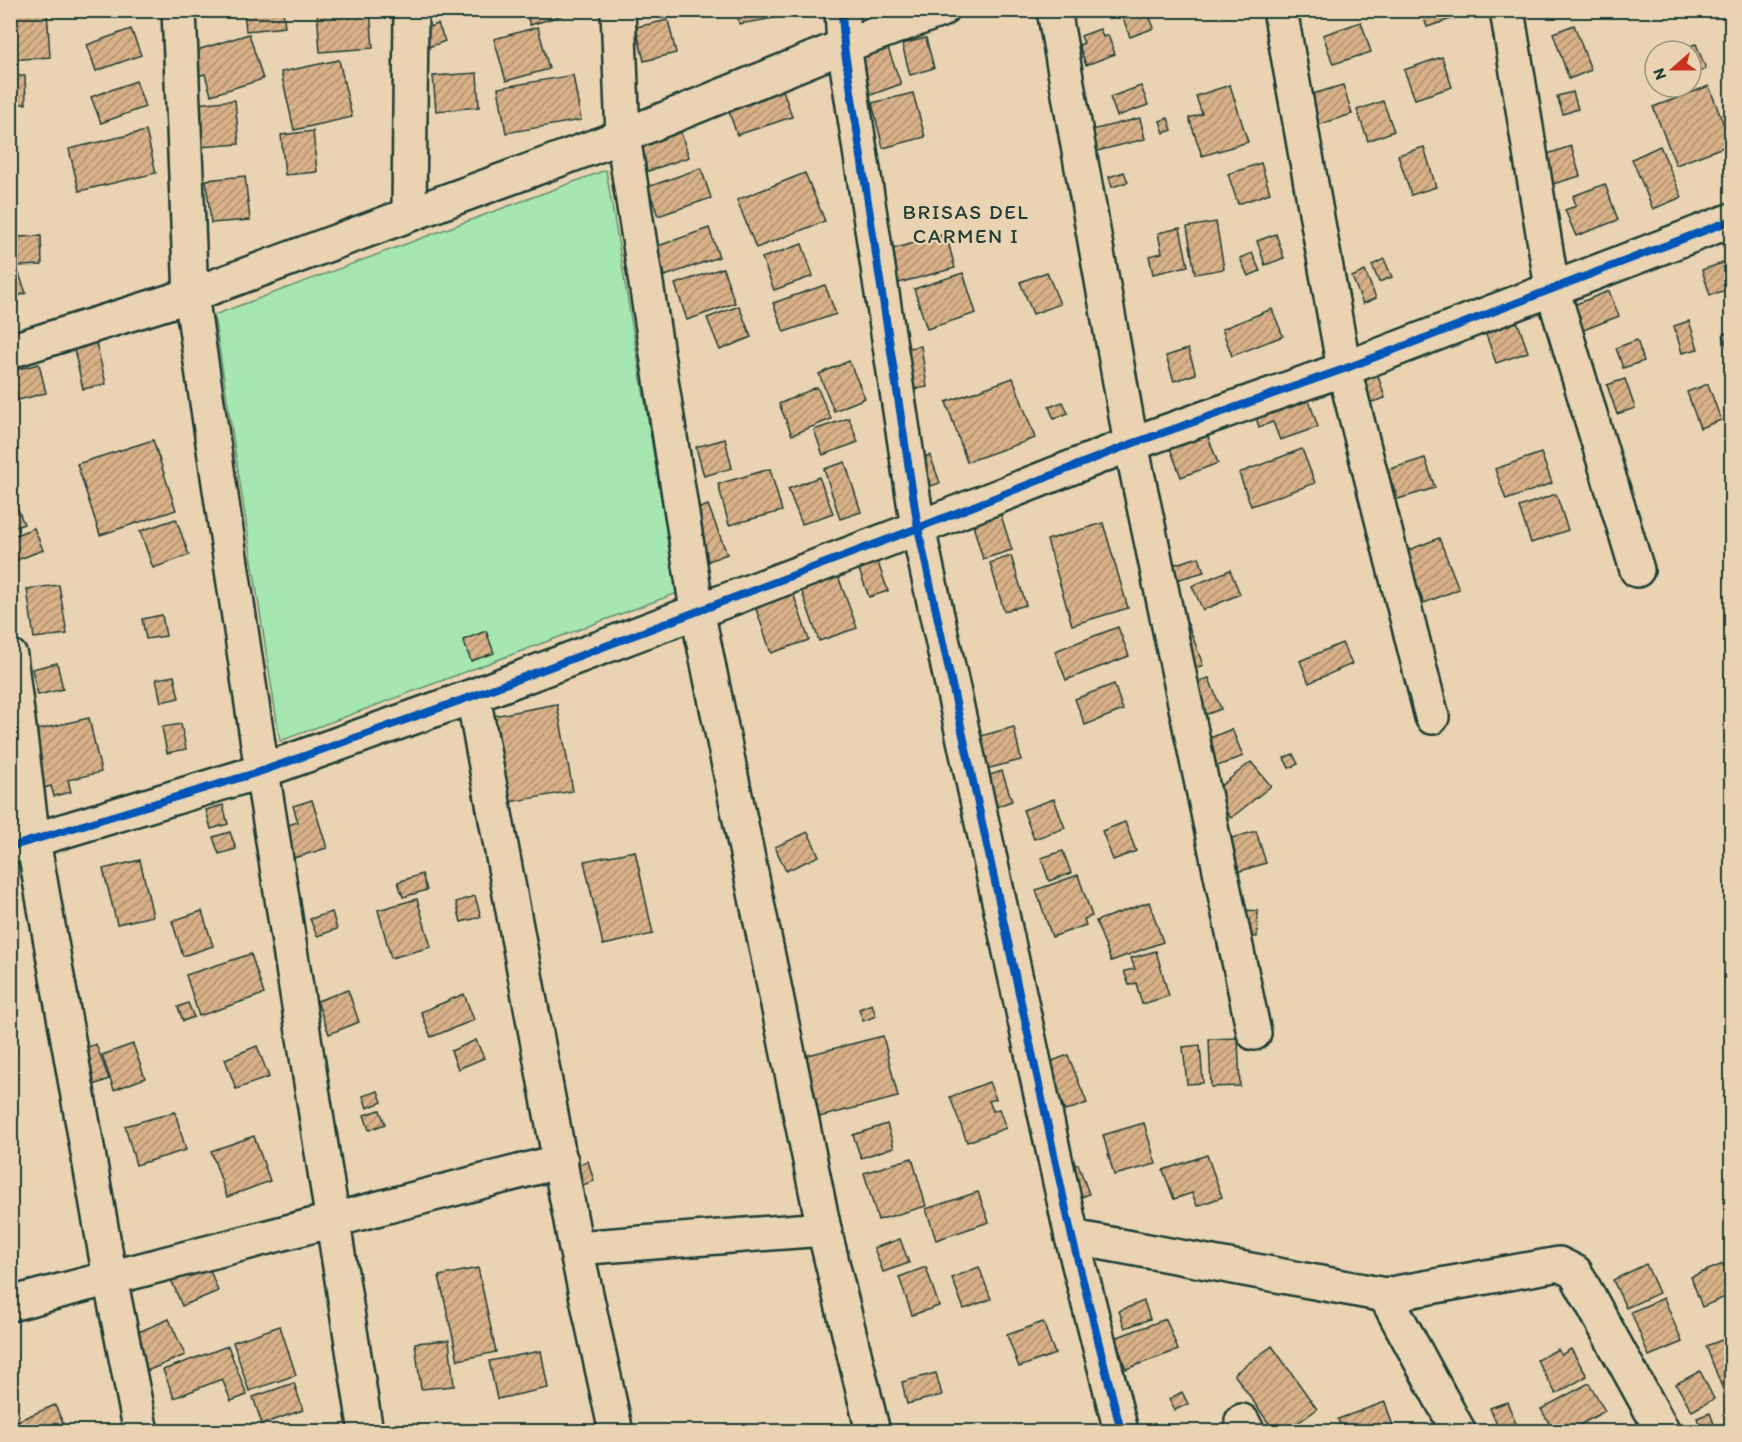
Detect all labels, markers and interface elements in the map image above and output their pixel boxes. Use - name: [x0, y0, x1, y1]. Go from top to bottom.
- north arrow: [1643, 39, 1703, 99]
- text: N: [1649, 66, 1670, 83]
- district label: BRISAS DEL CARMEN I: [903, 199, 1029, 248]

